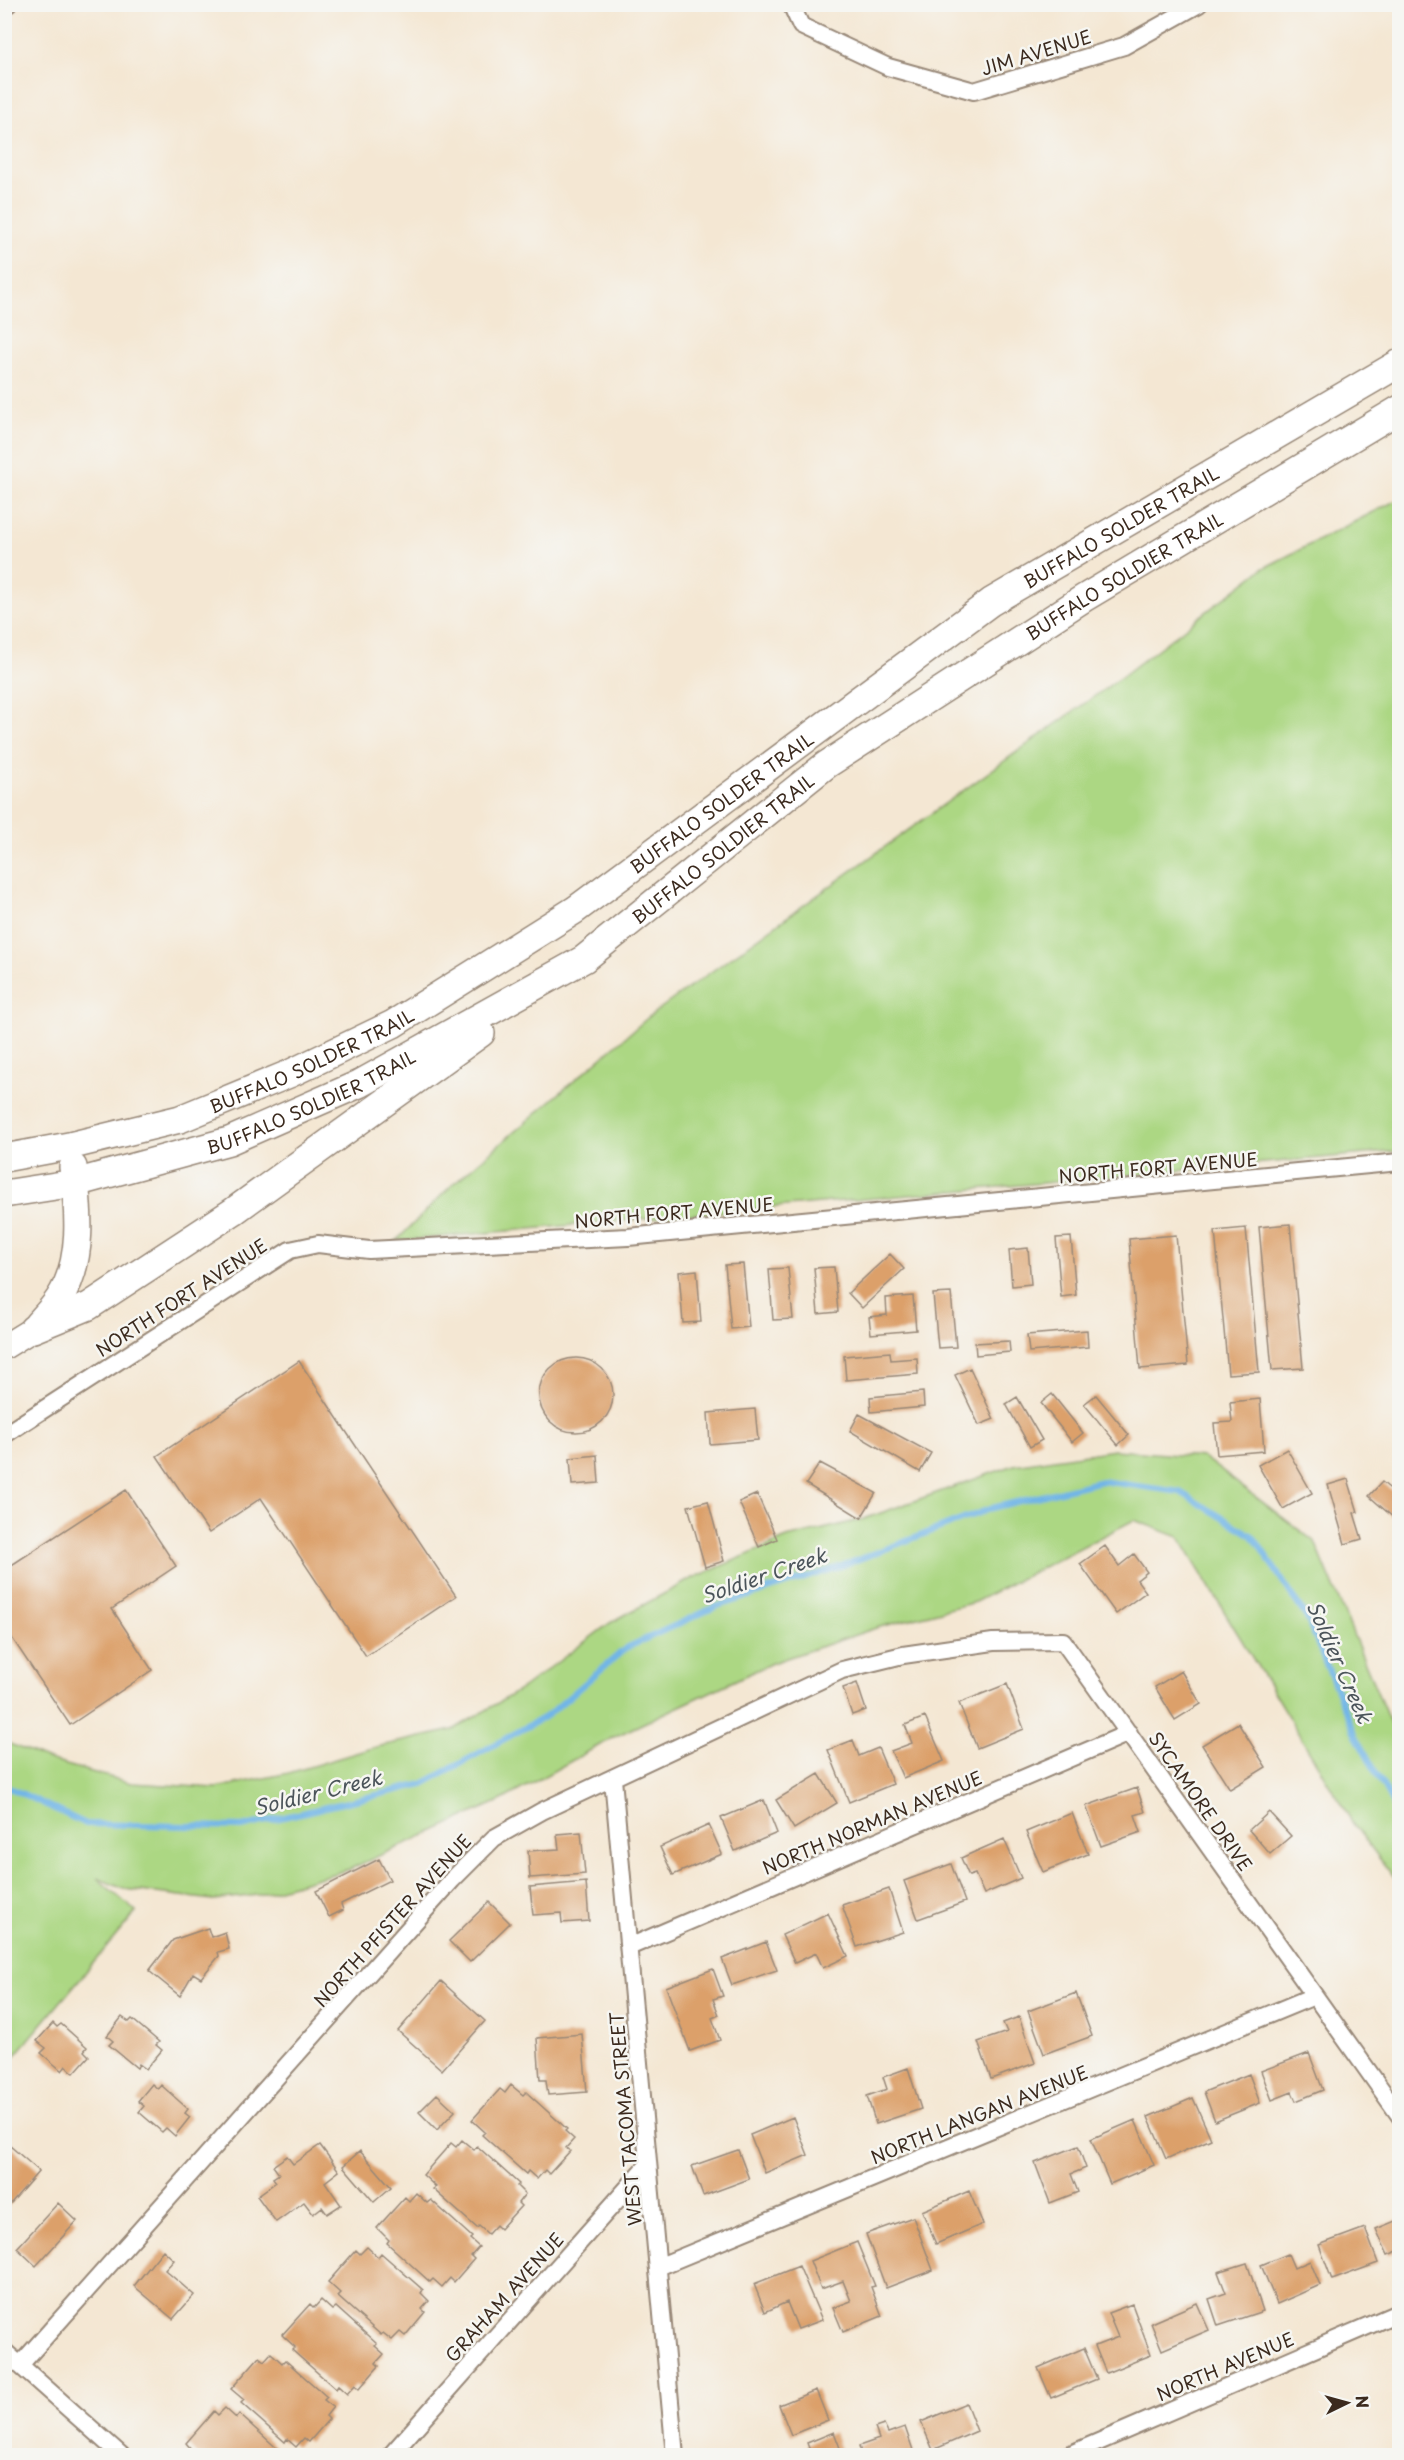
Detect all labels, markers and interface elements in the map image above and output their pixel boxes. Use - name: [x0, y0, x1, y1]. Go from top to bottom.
- street label: JIM AVENUE: [978, 22, 1094, 82]
- street label: BUFFALO SOLDER TRAIL: [1018, 458, 1223, 594]
- street label: BUFFALO SOLDIER TRAIL: [1020, 505, 1227, 646]
- street label: BUFFALO SOLDER TRAIL: [623, 725, 818, 879]
- street label: BUFFALO SOLDIER TRAIL: [625, 767, 819, 930]
- street label: BUFFALO SOLDER TRAIL: [205, 1001, 419, 1119]
- street label: BUFFALO SOLDIER TRAIL: [203, 1042, 420, 1160]
- street label: NORTH FORT AVENUE: [1058, 1145, 1258, 1189]
- street label: NORTH FORT AVENUE: [574, 1190, 774, 1234]
- street label: NORTH FORT AVENUE: [90, 1231, 272, 1363]
- water label: Soldier Creek: [697, 1539, 831, 1610]
- water label: Soldier Creek: [1300, 1596, 1381, 1729]
- street label: SYCAMORE DRIVE: [1143, 1726, 1259, 1876]
- water label: Soldier Creek: [251, 1761, 386, 1822]
- street label: NORTH NORMAN AVENUE: [758, 1763, 986, 1881]
- street label: NORTH PFISTER AVENUE: [307, 1828, 477, 2012]
- street label: WEST TACOMA STREET: [602, 2010, 648, 2227]
- street label: NORTH LANGAN AVENUE: [866, 2058, 1092, 2170]
- street label: GRAHAM AVENUE: [439, 2226, 569, 2368]
- street label: NORTH AVENUE: [1152, 2325, 1298, 2407]
- north arrow: [1317, 2373, 1377, 2433]
- text: N: [1350, 2394, 1375, 2409]

